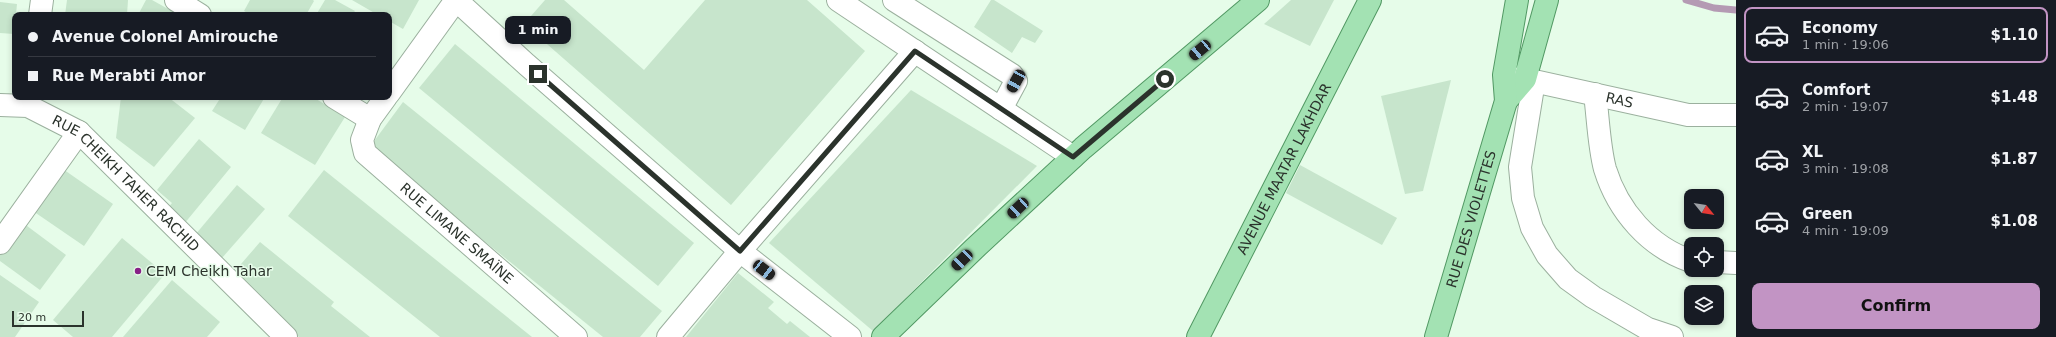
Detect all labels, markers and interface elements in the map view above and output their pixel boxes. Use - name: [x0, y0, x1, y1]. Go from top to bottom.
- callout: 1 min: [505, 16, 571, 44]
- icon: car: [1754, 17, 1790, 53]
- text: Economy: [1802, 19, 1878, 37]
- text: 1 min: [518, 22, 558, 37]
- text: $1.10: [1991, 26, 2038, 44]
- text: Avenue Colonel Amirouche: [52, 28, 278, 46]
- text: 1 min · 19:06: [1802, 37, 1889, 52]
- car: [1187, 38, 1213, 62]
- route end: [529, 65, 547, 83]
- text: Rue Merabti Amor: [52, 67, 205, 85]
- car: [1005, 68, 1027, 94]
- route start: [1156, 70, 1174, 88]
- icon: car: [1754, 79, 1790, 115]
- street label: AVENUE MAATAR LAKHDAR: [1234, 80, 1334, 257]
- text: Comfort: [1802, 81, 1870, 99]
- text: $1.48: [1991, 88, 2038, 106]
- street label: RAS: [1604, 89, 1635, 111]
- text: 2 min · 19:07: [1802, 99, 1889, 114]
- street label: RUE CHEIKH TAHER RACHID: [50, 112, 203, 255]
- icon: car: [1754, 141, 1790, 177]
- text: XL: [1802, 143, 1823, 161]
- street label: RUE DES VIOLETTES: [1443, 148, 1499, 290]
- text: $1.87: [1991, 150, 2038, 168]
- text: 3 min · 19:08: [1802, 161, 1889, 176]
- street label: RUE LIMANE SMAÏNE: [397, 180, 517, 287]
- north arrow: [1684, 189, 1724, 229]
- map controls: [1684, 189, 1724, 325]
- car: [1005, 195, 1031, 221]
- icon: car: [1754, 203, 1790, 239]
- text: Green: [1802, 205, 1853, 223]
- text: $1.08: [1991, 212, 2038, 230]
- text: 4 min · 19:09: [1802, 223, 1889, 238]
- button: locate: [1684, 237, 1724, 277]
- car: [949, 247, 975, 273]
- car: [751, 258, 777, 282]
- place label: CEM Cheikh Tahar: [146, 263, 272, 279]
- marker: CEM Cheikh Tahar: [133, 266, 143, 276]
- button: Confirm: [1752, 283, 2040, 329]
- button: layers: [1684, 285, 1724, 325]
- scale bar: [12, 309, 84, 328]
- text: 20 m: [18, 311, 46, 324]

